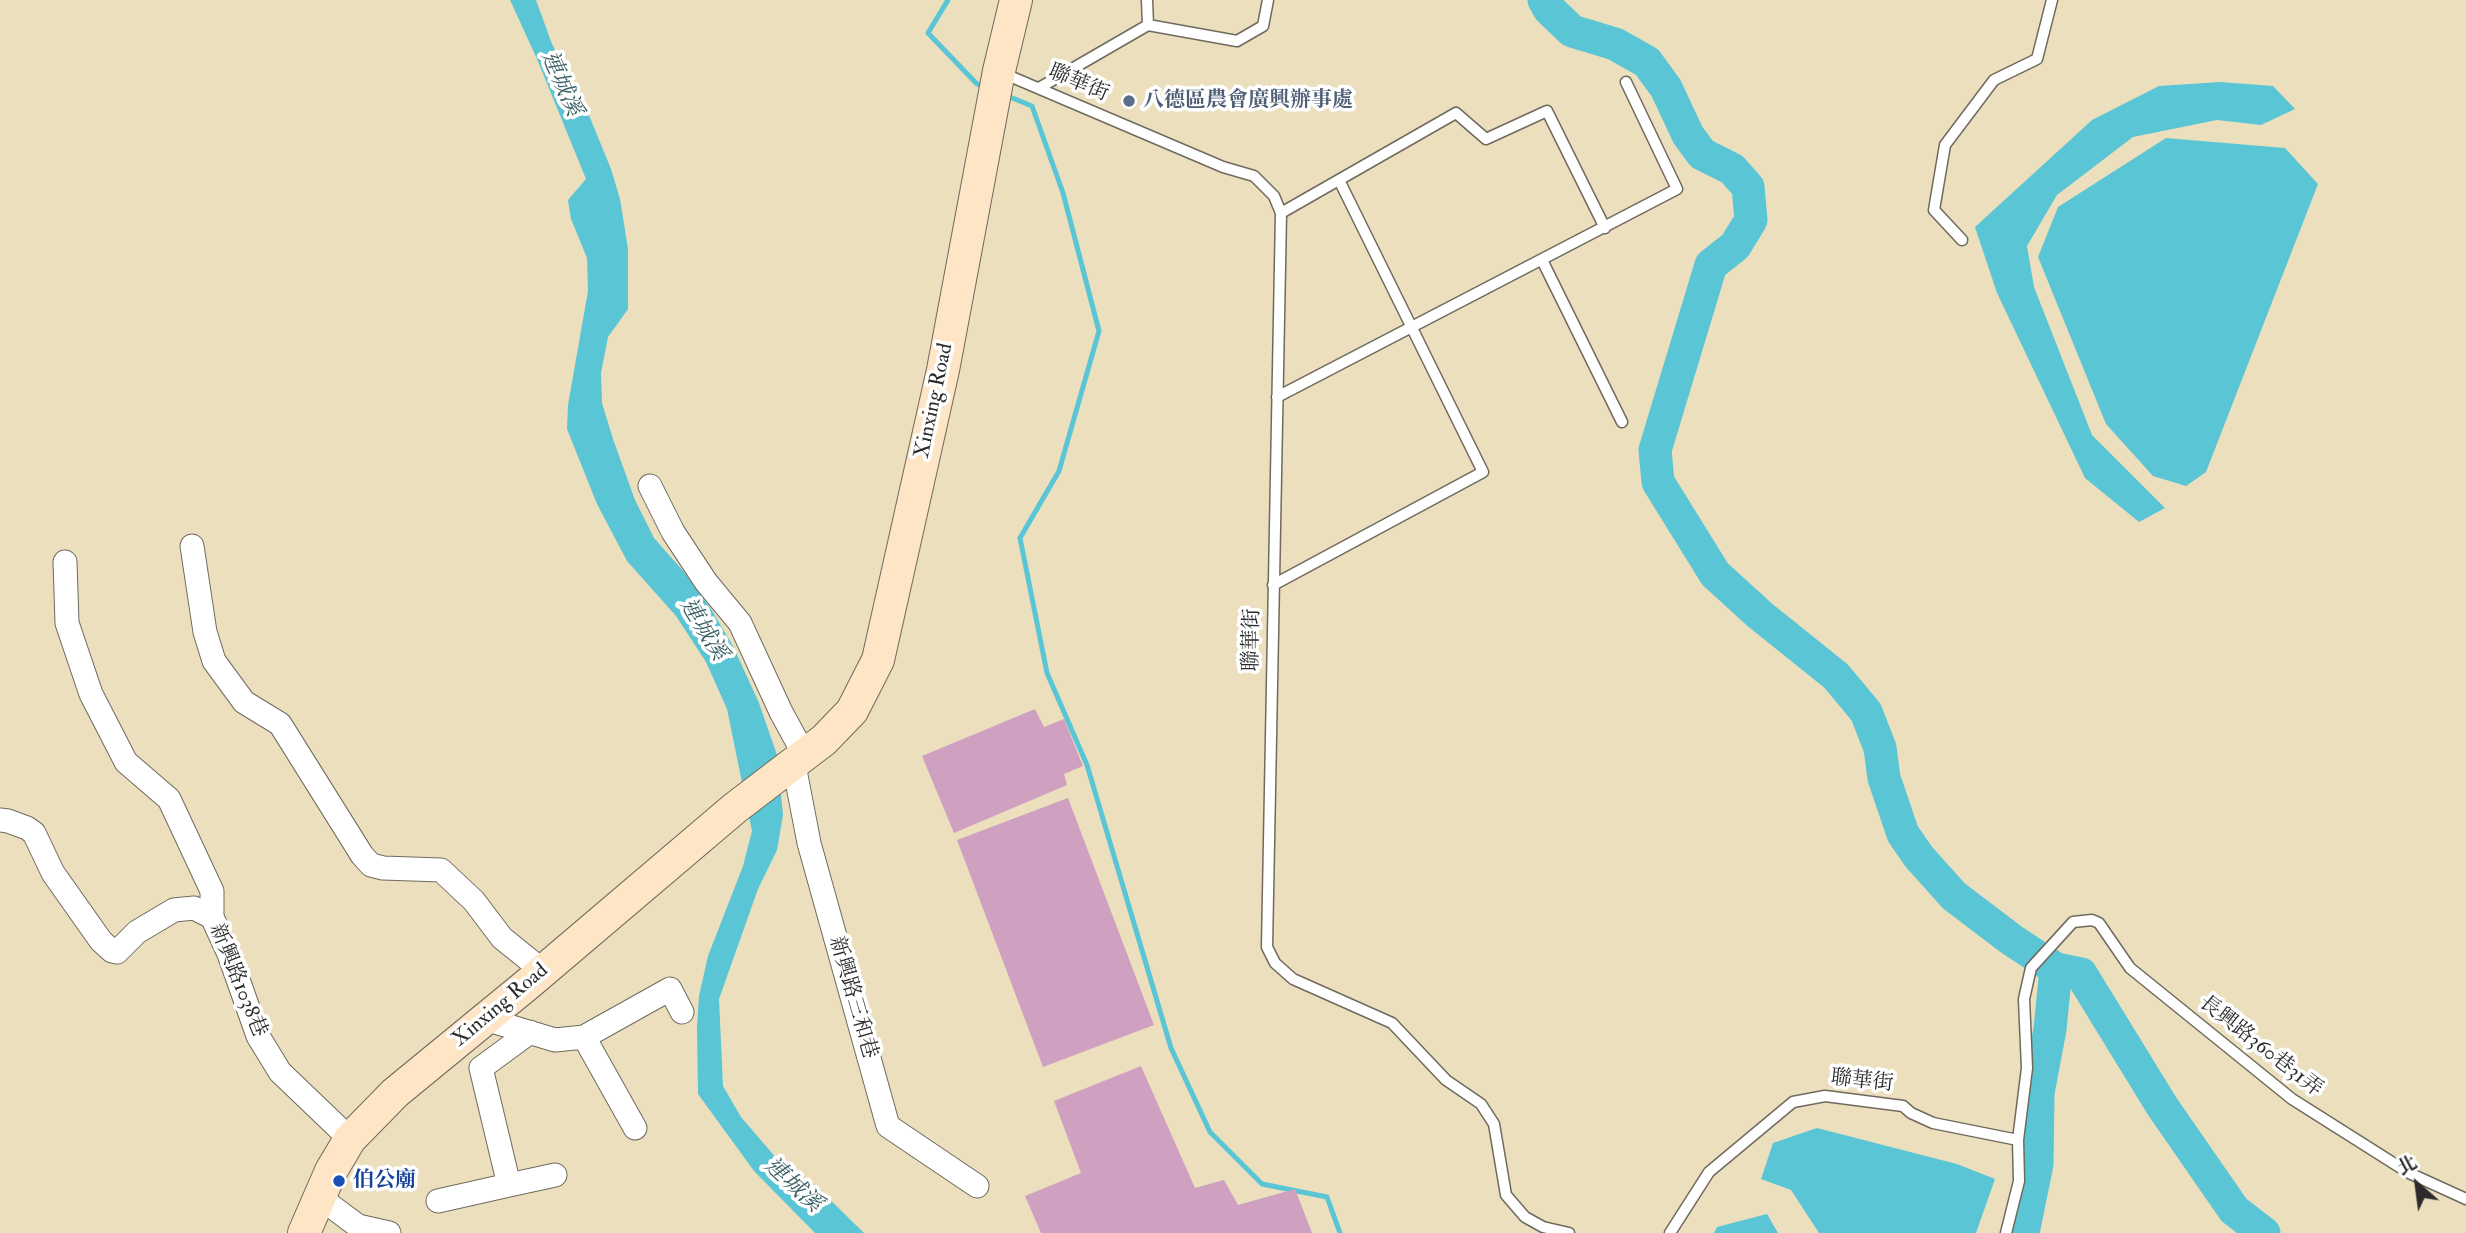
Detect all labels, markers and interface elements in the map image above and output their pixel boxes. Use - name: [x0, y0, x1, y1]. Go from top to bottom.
- water label: 連城溪: [533, 47, 587, 121]
- street label: 聯華街: [1044, 60, 1112, 108]
- place label: 八德區農會廣興辦事處: [1143, 88, 1353, 114]
- marker: 八德區農會廣興辦事處: [1121, 93, 1137, 109]
- street label: Xinxing Road: [911, 341, 959, 461]
- water label: 連城溪: [672, 593, 732, 667]
- street label: 聯華街: [1240, 608, 1266, 672]
- street label: 新興路1038巷: [203, 921, 271, 1041]
- street label: 新興路三和巷: [823, 934, 881, 1062]
- street label: Xinxing Road: [448, 959, 554, 1053]
- street label: 長興路360巷31弄: [2193, 991, 2327, 1103]
- street label: 聯華街: [1829, 1066, 1895, 1098]
- north arrow: [2382, 1149, 2452, 1219]
- text: 北: [2393, 1150, 2421, 1181]
- water label: 連城溪: [757, 1153, 827, 1219]
- place label: 伯公廟: [353, 1168, 416, 1194]
- marker: 伯公廟: [331, 1173, 347, 1189]

